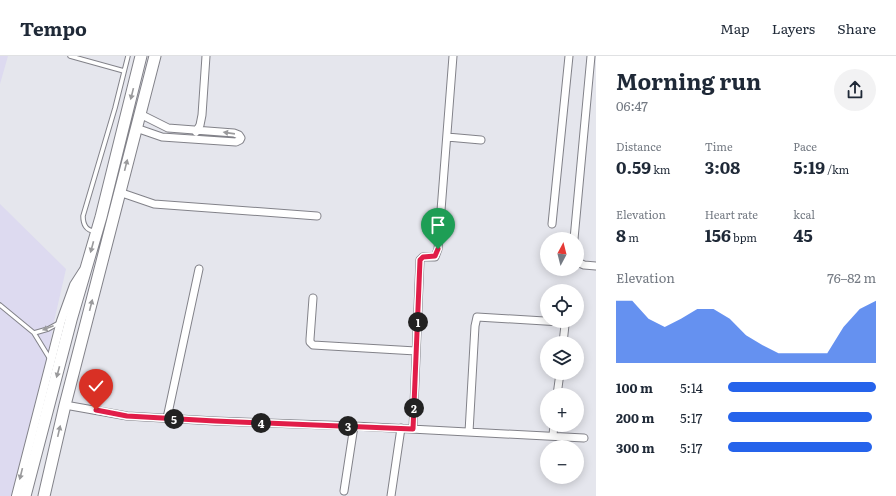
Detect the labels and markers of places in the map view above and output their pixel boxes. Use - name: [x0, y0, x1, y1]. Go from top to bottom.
- pin: [421, 208, 455, 249]
- pin: 1: [408, 312, 428, 332]
- pin: [79, 369, 113, 410]
- pin: 2: [404, 398, 424, 418]
- pin: 5: [164, 409, 184, 429]
- pin: 4: [251, 413, 271, 433]
- pin: 3: [338, 416, 358, 436]

